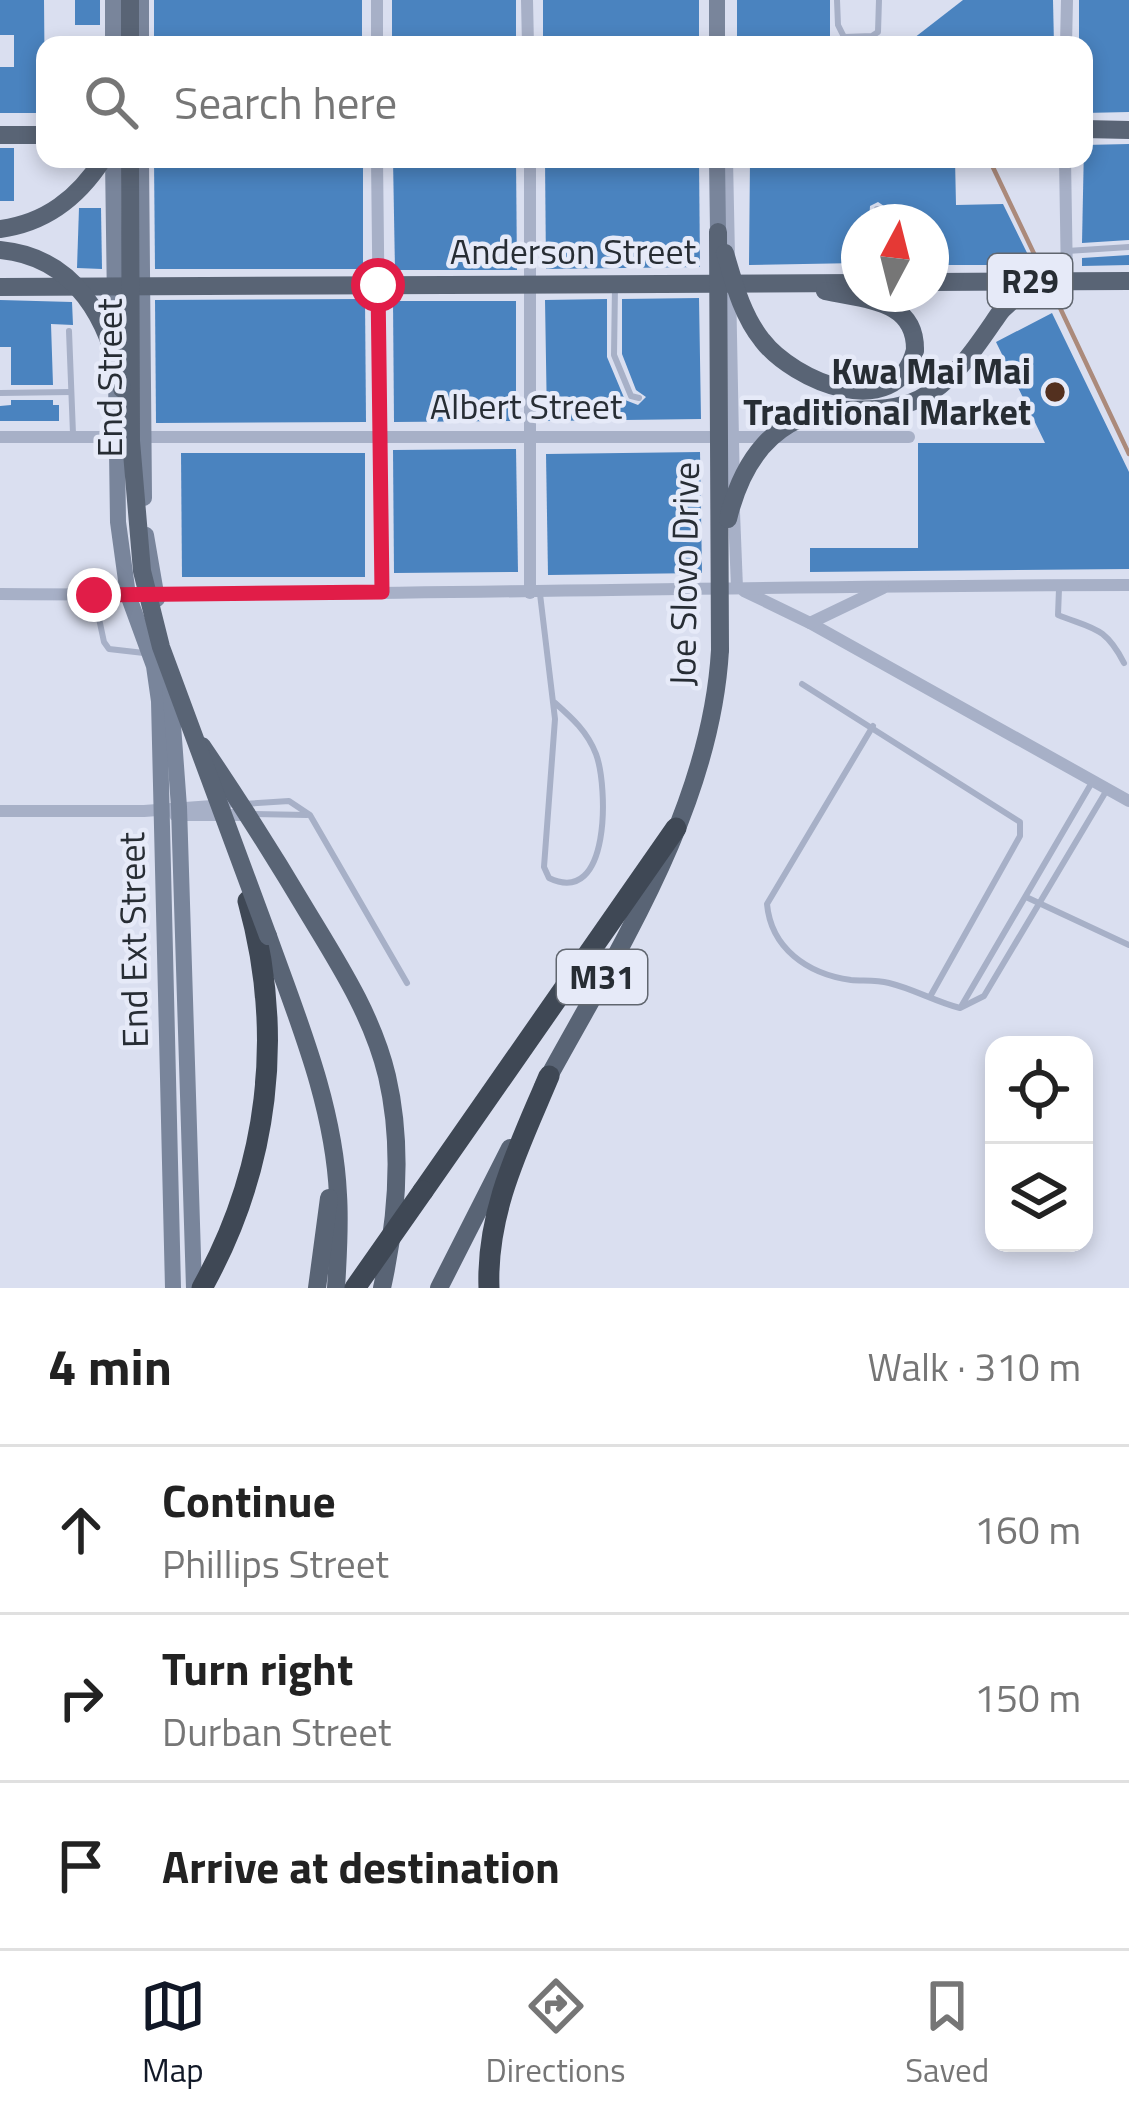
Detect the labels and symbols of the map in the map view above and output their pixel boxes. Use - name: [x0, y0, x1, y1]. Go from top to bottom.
- north arrow: [841, 204, 949, 312]
- street label: Anderson Street: [450, 223, 696, 278]
- road number: R29: [988, 254, 1072, 308]
- route start: [351, 258, 405, 312]
- street label: End Street: [81, 298, 136, 458]
- place label: Kwa Mai Mai Traditional Market: [743, 343, 1031, 439]
- street label: Albert Street: [430, 378, 623, 433]
- marker: Kwa Mai Mai Traditional Market: [1042, 379, 1068, 405]
- street label: Joe Slovo Drive: [654, 461, 713, 687]
- route end: [67, 568, 121, 622]
- street label: End Ext Street: [103, 831, 162, 1048]
- road number: M31: [557, 950, 647, 1004]

